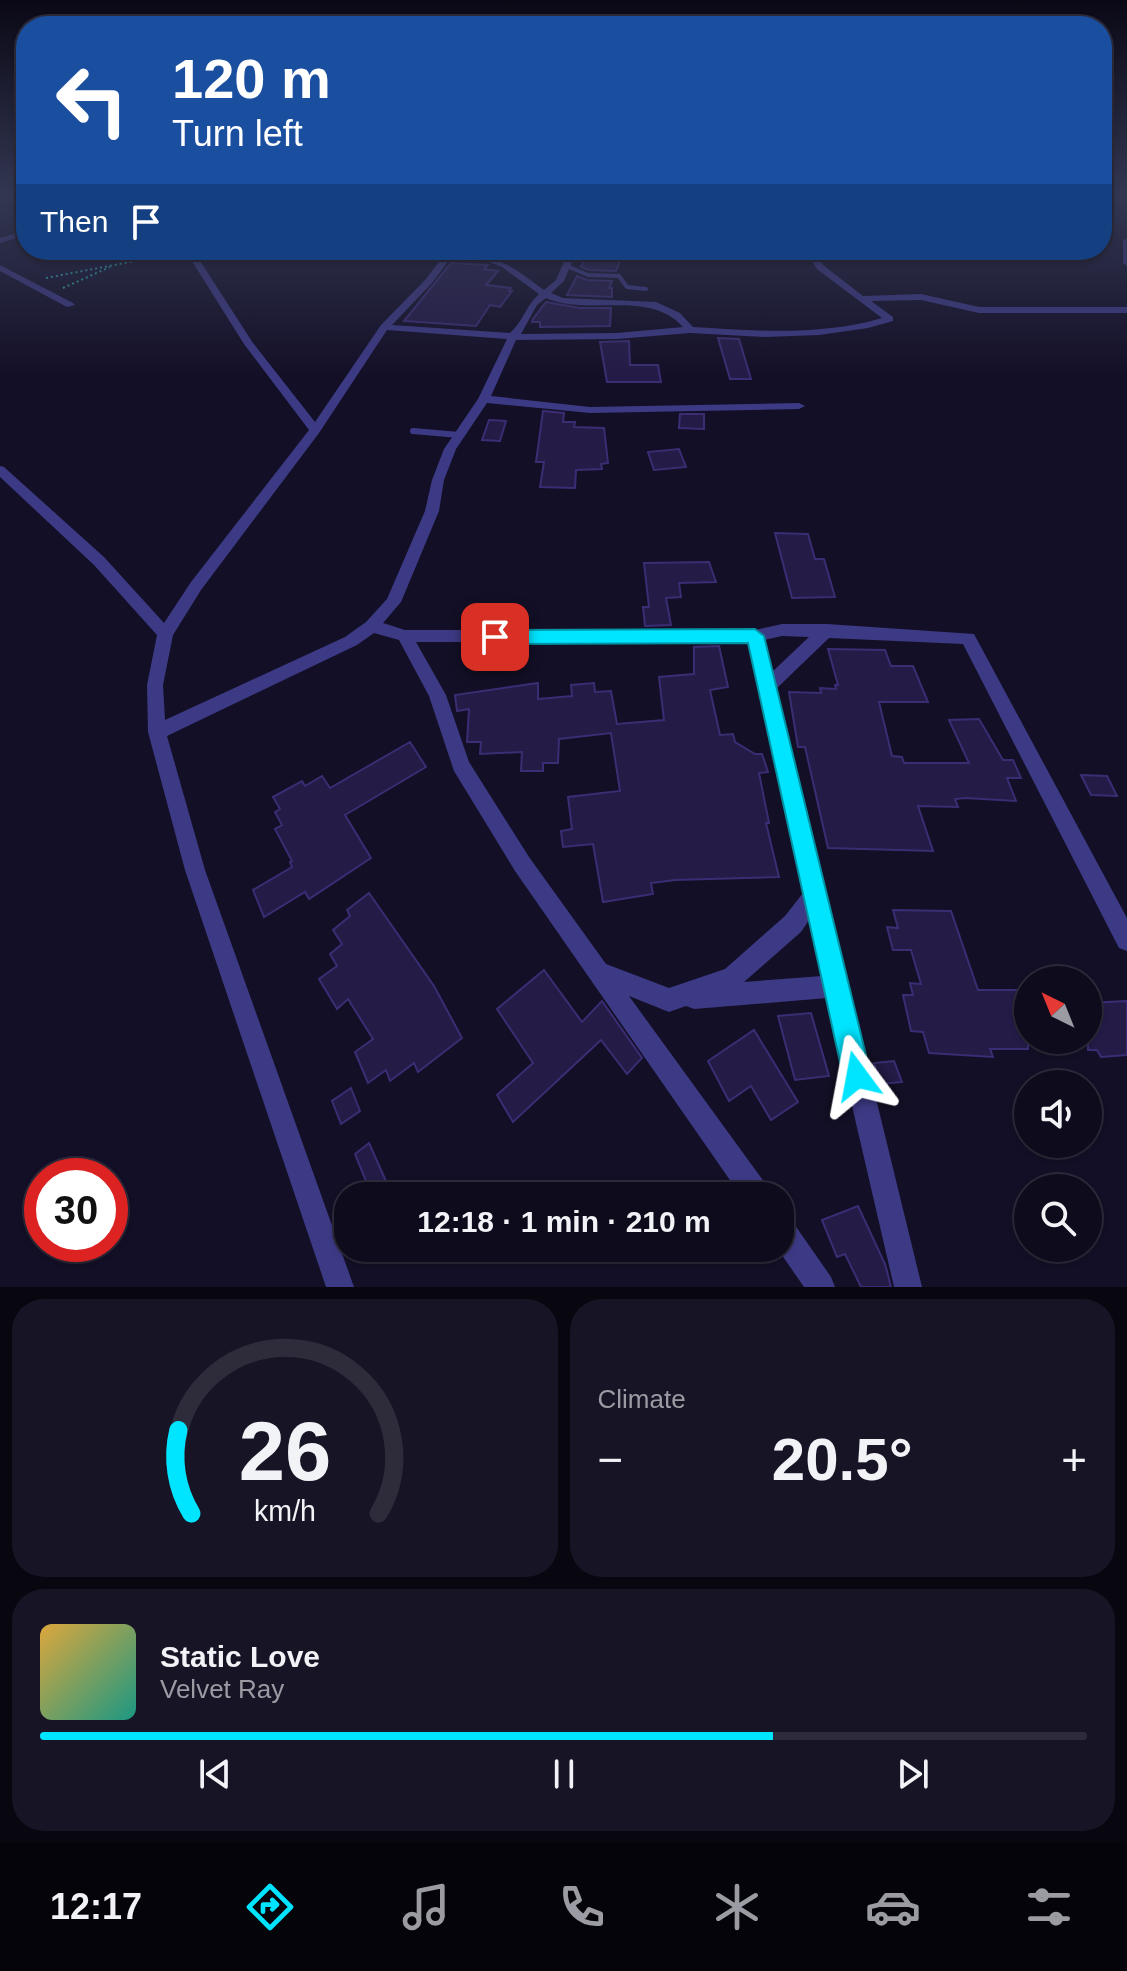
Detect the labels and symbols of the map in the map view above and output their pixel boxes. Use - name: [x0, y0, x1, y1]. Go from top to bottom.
- pin: [461, 603, 529, 671]
- north arrow: [1014, 966, 1102, 1054]
- position arrow: [815, 1034, 899, 1118]
- speed limit sign: 30: [24, 1158, 128, 1262]

